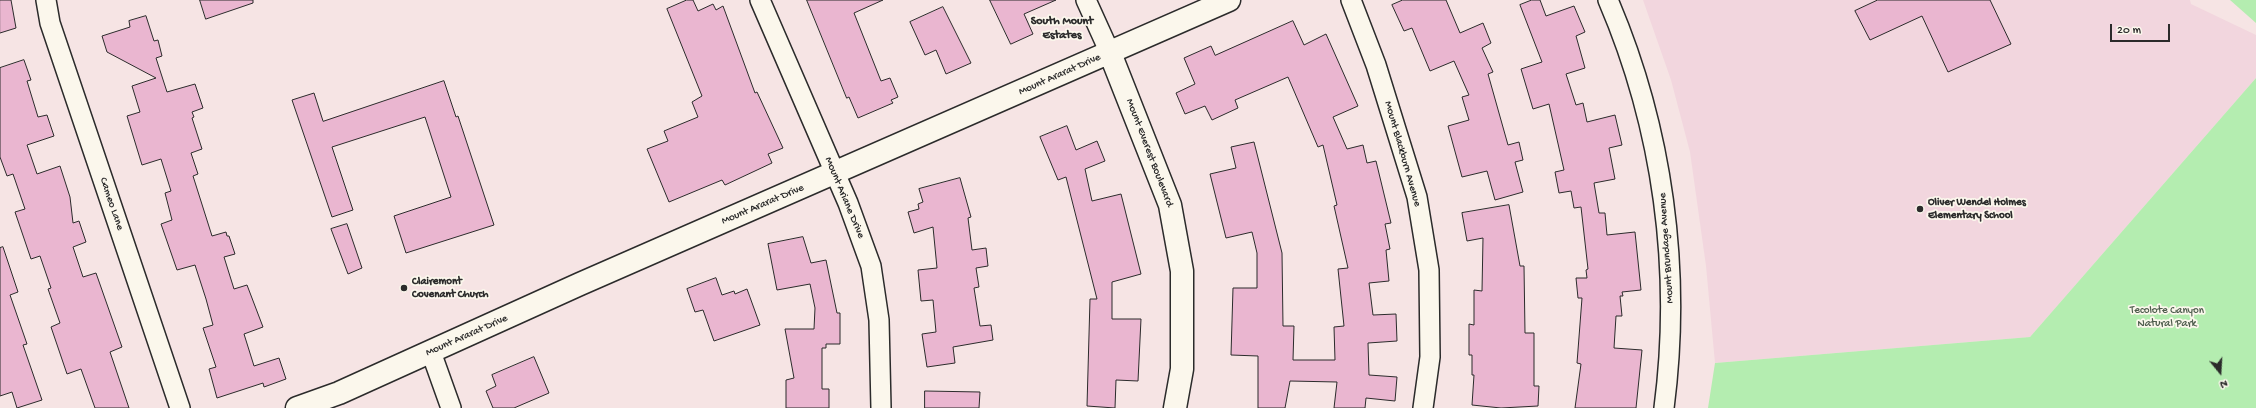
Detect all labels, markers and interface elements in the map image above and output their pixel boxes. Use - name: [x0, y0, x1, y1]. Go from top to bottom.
- district label: South Mount Estates: [1031, 15, 1093, 43]
- scale bar: [2112, 16, 2172, 42]
- text: 20 m: [2117, 24, 2141, 38]
- street label: Mount Ararat Drive: [1017, 51, 1103, 99]
- street label: Mount Everest Boulevard: [1122, 97, 1176, 209]
- street label: Mount Blackburn Avenue: [1381, 100, 1423, 208]
- street label: Mount Ariane Drive: [821, 155, 867, 241]
- street label: Cameo Lane: [96, 176, 126, 232]
- street label: Mount Ararat Drive: [720, 182, 806, 228]
- street label: Mount Brundage Avenue: [1657, 192, 1677, 304]
- place label: Oliver Wendel Holmes Elementary School: [1928, 196, 2026, 222]
- marker: Oliver Wendel Holmes Elementary School: [1915, 204, 1925, 214]
- place label: Clairemont Covenant Church: [412, 275, 488, 301]
- marker: Clairemont Covenant Church: [399, 283, 409, 293]
- park label: Tecolote Canyon Natural Park: [2130, 304, 2204, 330]
- street label: Mount Ararat Drive: [424, 312, 510, 360]
- north arrow: [2200, 352, 2240, 392]
- text: N: [2218, 377, 2229, 390]

